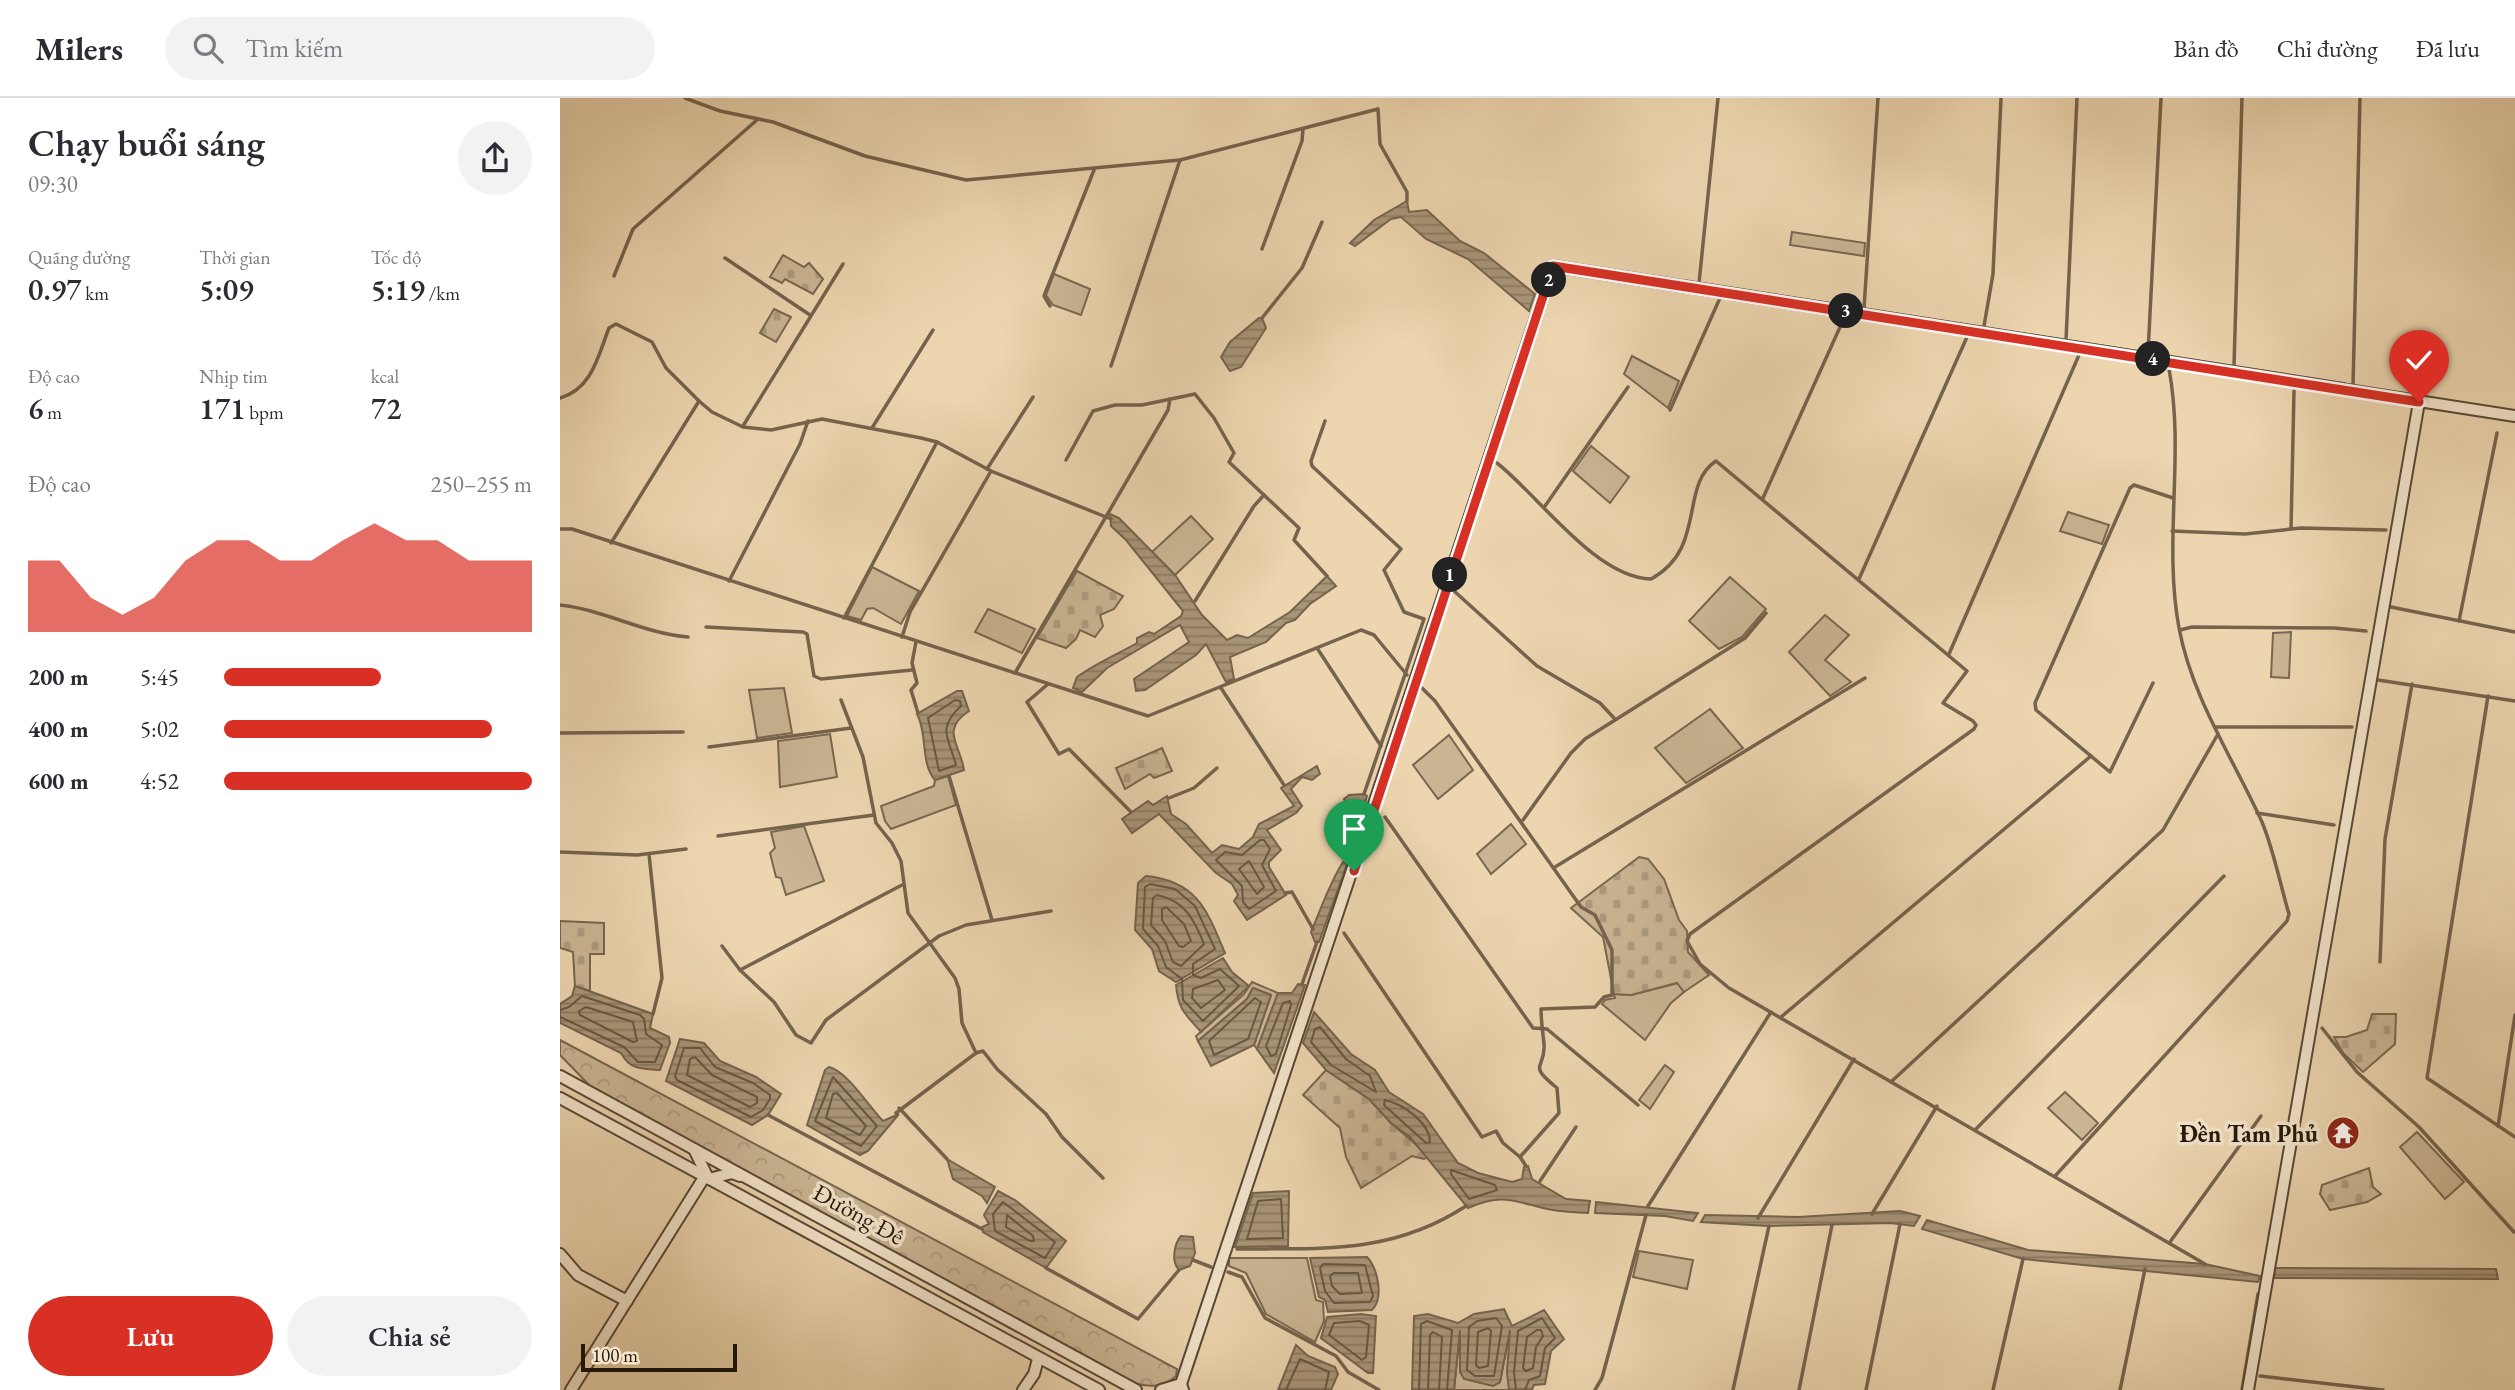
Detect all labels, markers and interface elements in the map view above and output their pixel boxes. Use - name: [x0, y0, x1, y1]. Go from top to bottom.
- search box: [165, 17, 655, 80]
- text: Milers: [35, 27, 123, 70]
- icon: search: [189, 29, 227, 67]
- text: Tìm kiếm: [245, 31, 343, 65]
- text: Bản đồ: [2174, 33, 2239, 64]
- text: Chỉ đường: [2277, 33, 2378, 64]
- text: Đã lưu: [2416, 33, 2480, 64]
- text: Chạy buổi sáng: [28, 118, 265, 167]
- button: share: [458, 121, 532, 195]
- text: 09:30: [28, 169, 78, 199]
- text: Quãng đường: [28, 245, 130, 270]
- text: Thời gian: [199, 245, 270, 270]
- text: Tốc độ: [371, 245, 421, 270]
- pin: 2: [1532, 262, 1566, 298]
- text: 2: [1543, 267, 1554, 292]
- text: 0.97: [28, 270, 81, 309]
- text: 5:09: [199, 270, 254, 309]
- text: 5:19: [371, 270, 425, 309]
- text: km: [81, 281, 109, 306]
- text: /km: [425, 281, 460, 306]
- pin: 3: [1828, 294, 1864, 328]
- text: 3: [1840, 298, 1851, 323]
- pin: [2389, 330, 2449, 402]
- icon: check: [2400, 341, 2438, 379]
- pin: 4: [2136, 342, 2170, 376]
- text: 4: [2147, 346, 2158, 371]
- text: Độ cao: [28, 364, 80, 389]
- text: Nhịp tim: [199, 364, 268, 389]
- text: kcal: [371, 364, 399, 389]
- text: 6: [28, 389, 43, 428]
- text: 171: [199, 389, 246, 428]
- text: 72: [371, 389, 401, 428]
- text: m: [43, 400, 62, 425]
- text: bpm: [246, 400, 284, 425]
- text: Độ cao: [28, 469, 91, 499]
- text: 250–255 m: [431, 469, 532, 499]
- pin: 1: [1432, 558, 1468, 592]
- text: 1: [1444, 562, 1455, 587]
- text: 200 m: [28, 662, 89, 692]
- text: 5:45: [140, 662, 179, 692]
- text: 400 m: [28, 714, 89, 744]
- text: 5:02: [140, 714, 179, 744]
- text: 600 m: [28, 766, 89, 796]
- text: 4:52: [140, 766, 179, 796]
- pin: [1324, 799, 1384, 871]
- icon: arrive: [1335, 810, 1373, 848]
- temple icon: Đền Tam Phủ: [2324, 1114, 2362, 1152]
- place label: Đền Tam Phủ: [2179, 1118, 2319, 1149]
- street label: Đường Đê: [808, 1176, 910, 1252]
- button: Lưu: [28, 1296, 273, 1376]
- button: Chia sẻ: [287, 1296, 532, 1376]
- scale bar: [581, 1341, 737, 1373]
- text: 100 m: [592, 1343, 638, 1368]

